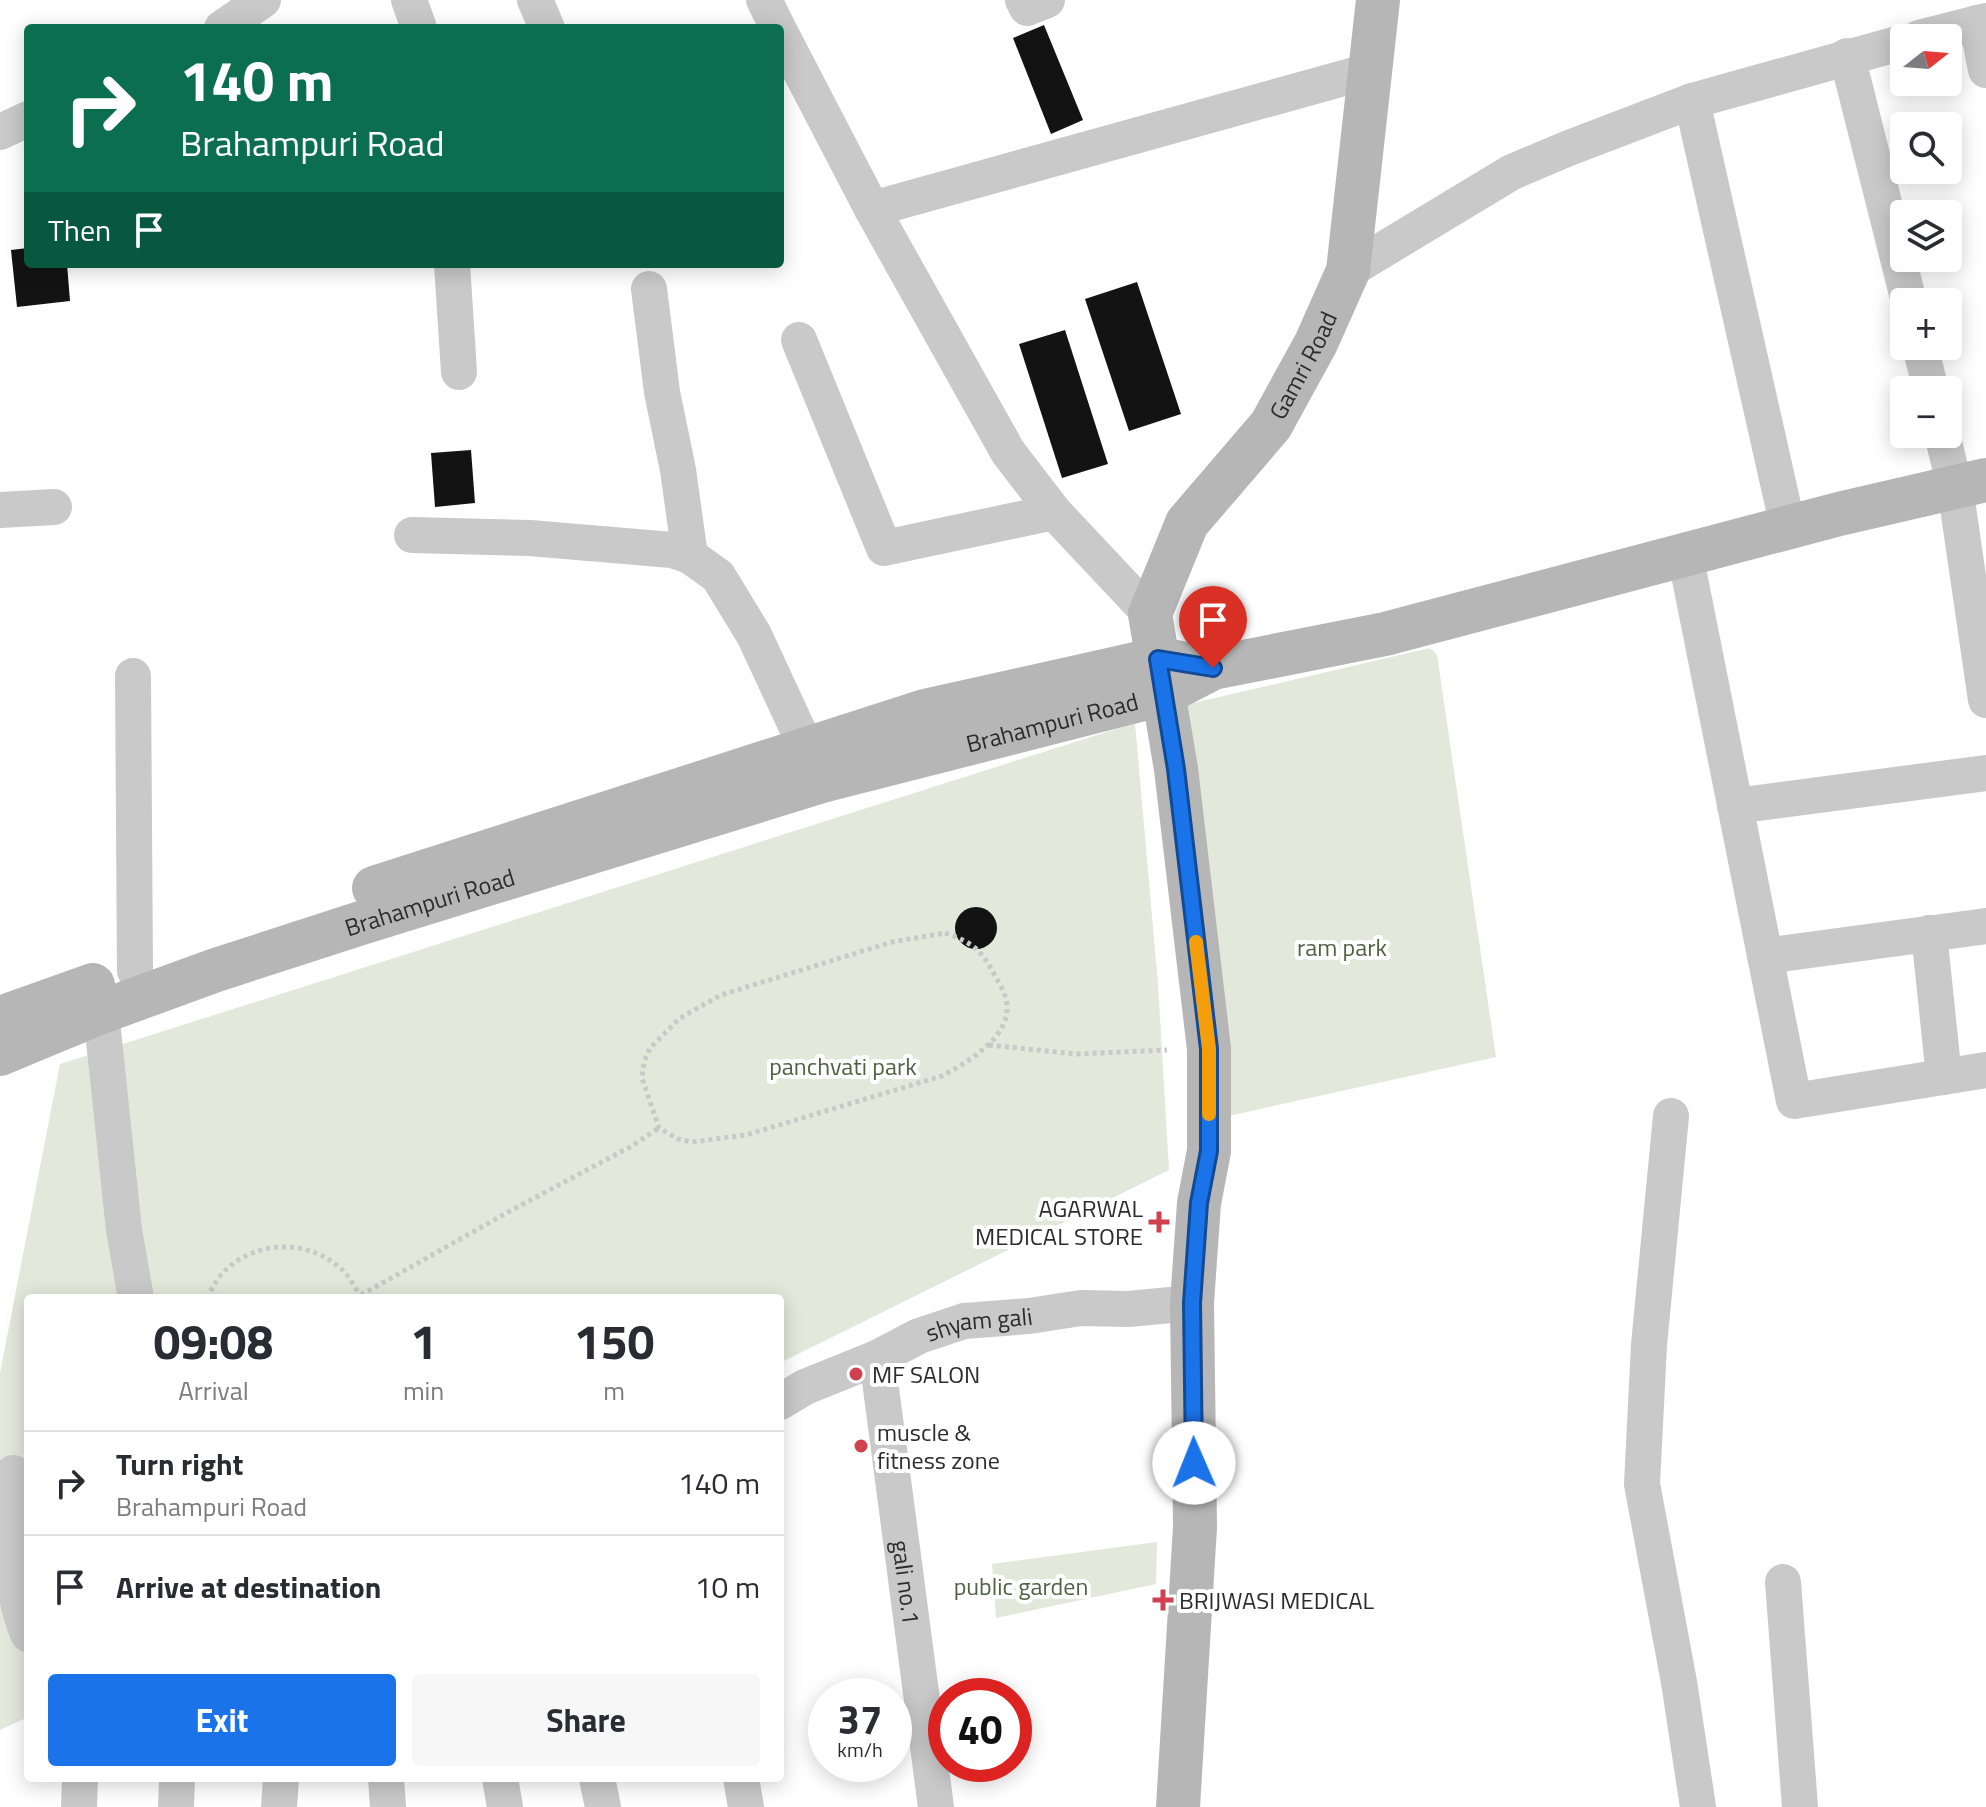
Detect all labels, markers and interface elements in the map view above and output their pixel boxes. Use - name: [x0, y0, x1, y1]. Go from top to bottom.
- north arrow: [1890, 24, 1962, 96]
- map controls: [1890, 24, 1962, 448]
- text: 140 m: [180, 38, 333, 123]
- icon: right: [48, 56, 152, 160]
- button: search: [1890, 112, 1962, 184]
- text: Brahampuri Road: [180, 115, 444, 170]
- button: layers: [1890, 200, 1962, 272]
- text: Then: [48, 207, 111, 253]
- icon: arrive: [127, 208, 171, 252]
- button: +: [1890, 288, 1962, 360]
- street label: Gamri Road: [1260, 305, 1346, 426]
- button: −: [1890, 376, 1962, 448]
- pin: [1179, 586, 1247, 668]
- icon: arrive: [1191, 598, 1235, 642]
- street label: Brahampuri Road: [962, 683, 1142, 762]
- street label: Brahampuri Road: [340, 859, 519, 945]
- park label: ram park: [1297, 929, 1388, 965]
- park label: panchvati park: [769, 1048, 917, 1084]
- place label: AGARWAL MEDICAL STORE: [975, 1190, 1143, 1254]
- marker: AGARWAL MEDICAL STORE: [1150, 1213, 1168, 1231]
- street label: shyam gali: [921, 1298, 1035, 1351]
- text: 09:08: [154, 1305, 273, 1378]
- text: 1: [410, 1305, 437, 1378]
- text: 150: [574, 1305, 654, 1378]
- place label: MF SALON: [872, 1356, 980, 1392]
- marker: MF SALON: [847, 1365, 865, 1383]
- text: Arrival: [178, 1371, 249, 1410]
- text: min: [403, 1371, 444, 1410]
- text: m: [603, 1371, 625, 1410]
- place label: muscle & fitness zone: [877, 1414, 1000, 1478]
- position arrow: [1152, 1421, 1236, 1505]
- marker: muscle & fitness zone: [852, 1437, 870, 1455]
- text: Turn right: [116, 1441, 244, 1487]
- text: 140 m: [678, 1460, 760, 1506]
- icon: right: [48, 1461, 92, 1505]
- text: Brahampuri Road: [116, 1487, 307, 1526]
- street label: gali no.1: [883, 1538, 930, 1626]
- text: Arrive at destination: [116, 1564, 381, 1610]
- text: 10 m: [695, 1564, 760, 1610]
- icon: arrive: [48, 1565, 92, 1609]
- park label: public garden: [954, 1568, 1088, 1604]
- place label: BRIJWASI MEDICAL: [1179, 1582, 1375, 1618]
- marker: BRIJWASI MEDICAL: [1154, 1591, 1172, 1609]
- button: Exit: [48, 1674, 396, 1766]
- button: Share: [412, 1674, 760, 1766]
- speed limit sign: 40: [928, 1678, 1032, 1782]
- text: 37: [838, 1689, 882, 1750]
- text: km/h: [837, 1734, 883, 1765]

